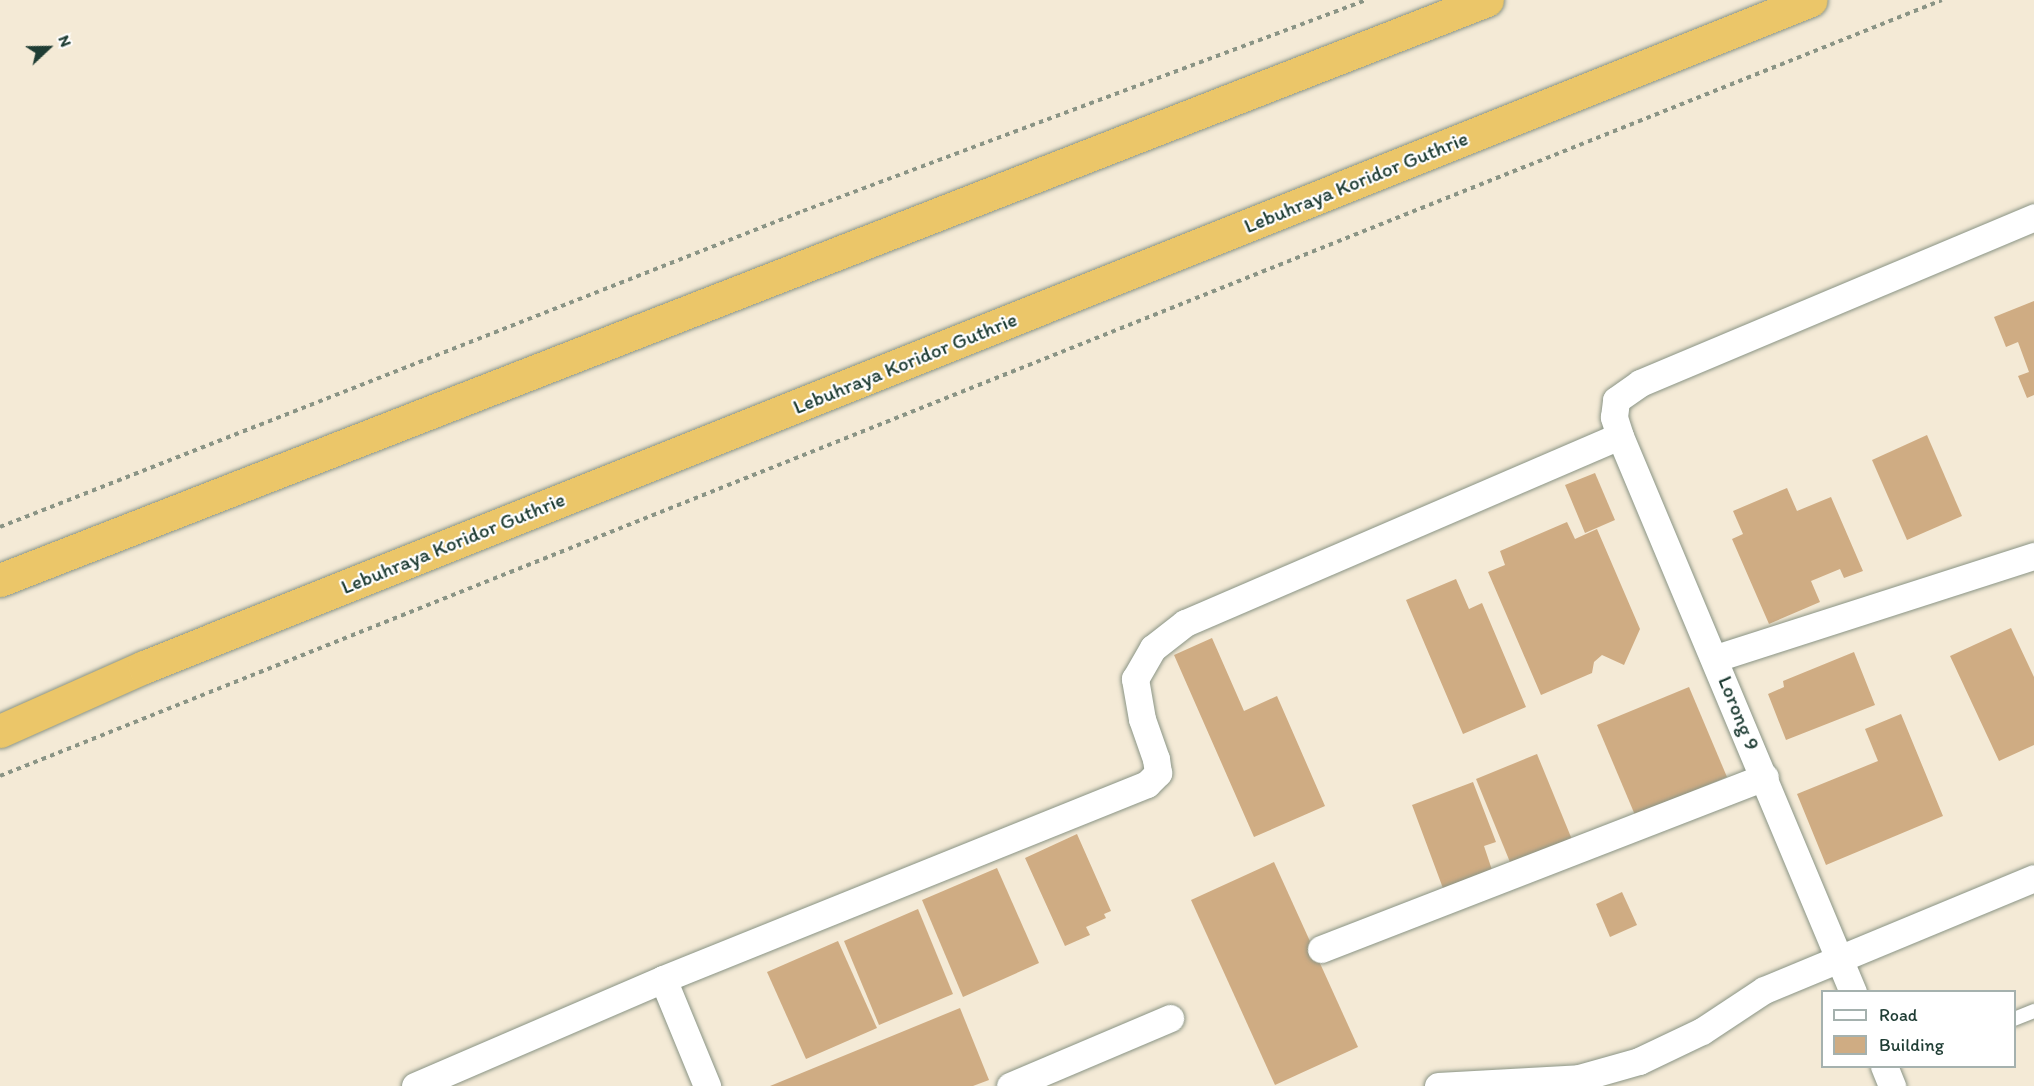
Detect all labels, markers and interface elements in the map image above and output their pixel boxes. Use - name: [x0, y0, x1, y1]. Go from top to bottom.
- north arrow: [18, 18, 78, 78]
- text: N: [54, 32, 76, 50]
- street label: Lebuhraya Koridor Guthrie: [1240, 125, 1472, 239]
- street label: Lebuhraya Koridor Guthrie: [789, 306, 1021, 420]
- street label: Lebuhraya Koridor Guthrie: [337, 486, 569, 600]
- street label: Lorong 9: [1713, 672, 1765, 754]
- legend: [1821, 990, 2016, 1068]
- text: Road: [1879, 1004, 1918, 1026]
- text: Building: [1879, 1034, 1944, 1056]

